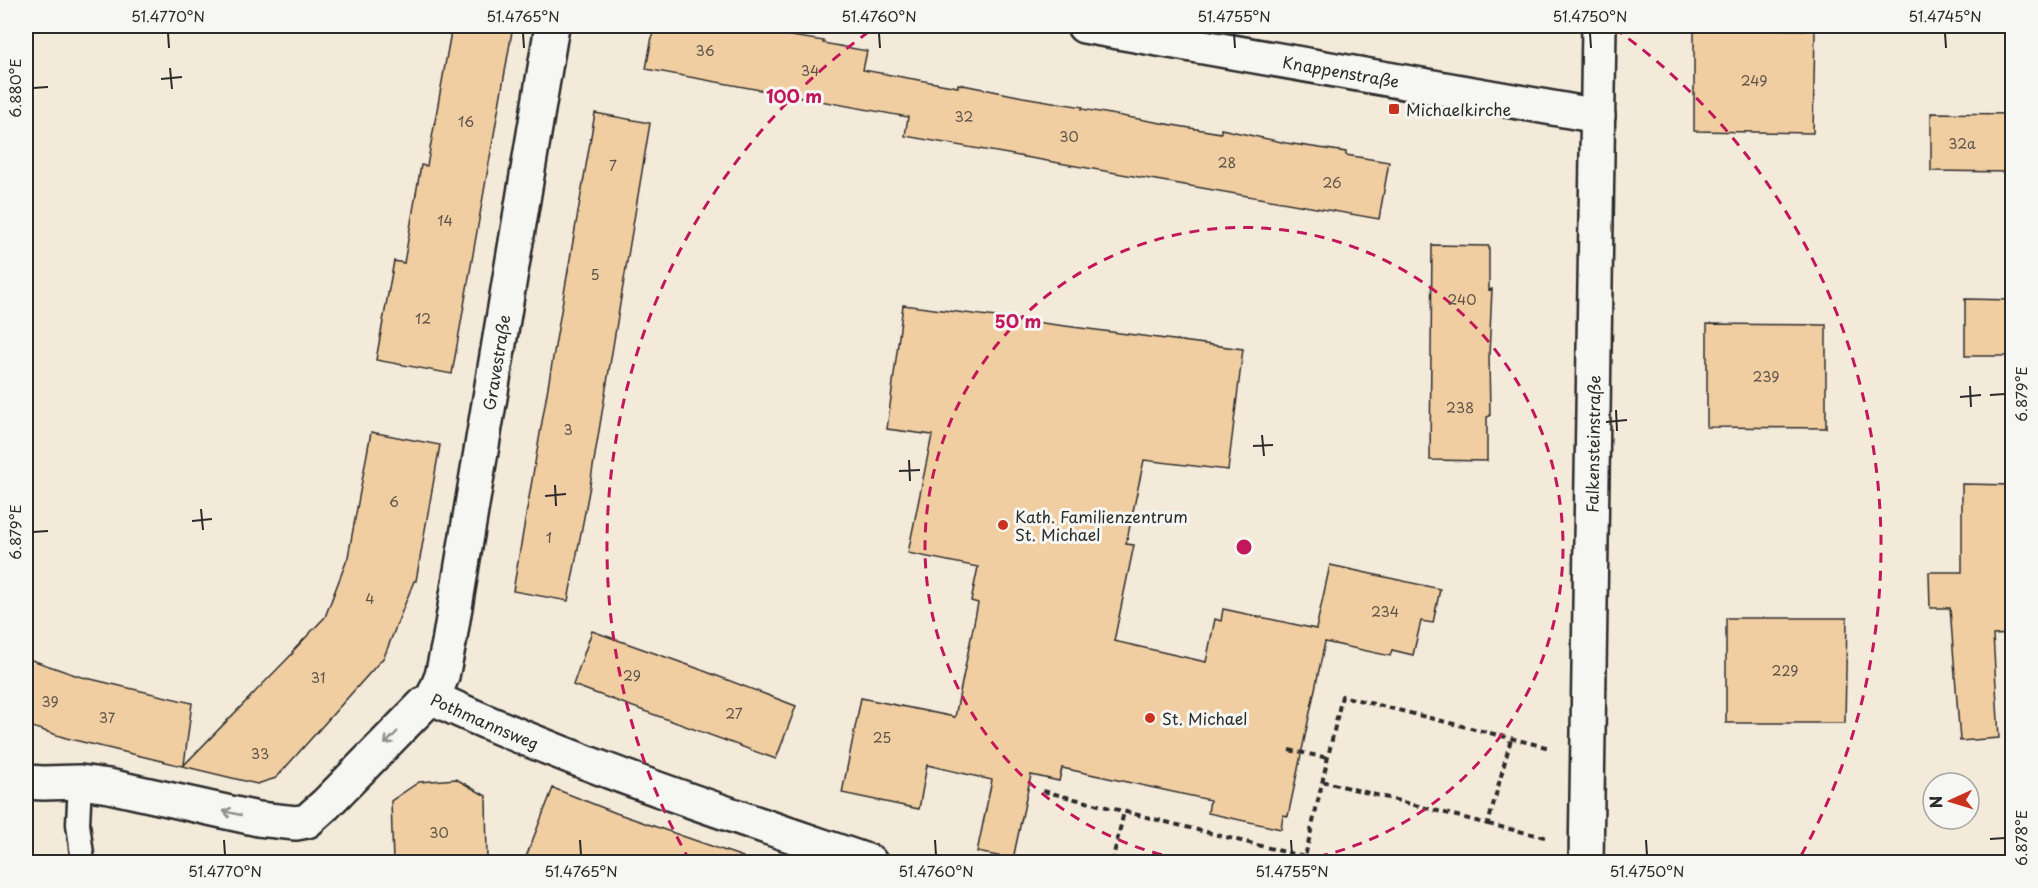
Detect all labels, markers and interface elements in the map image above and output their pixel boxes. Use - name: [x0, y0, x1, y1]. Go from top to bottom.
- text: 51.4770°N: [131, 4, 205, 27]
- text: 51.4765°N: [486, 4, 560, 27]
- text: 51.4760°N: [841, 4, 917, 27]
- text: 51.4755°N: [1197, 4, 1271, 27]
- text: 51.4750°N: [1552, 4, 1628, 27]
- text: 51.4745°N: [1908, 4, 1982, 27]
- house number: 36: [695, 40, 715, 61]
- street label: Knappenstraße: [1281, 49, 1401, 93]
- text: 6.880°E: [3, 58, 26, 118]
- house number: 34: [801, 60, 819, 81]
- house number: 249: [1741, 70, 1767, 91]
- text: 100 m: [766, 82, 822, 109]
- place label: Michaelkirche: [1406, 97, 1511, 121]
- marker: Michaelkirche: [1387, 102, 1401, 116]
- house number: 32: [955, 106, 973, 127]
- house number: 16: [458, 111, 474, 132]
- house number: 30: [1059, 126, 1079, 147]
- house number: 32a: [1948, 133, 1976, 154]
- house number: 28: [1218, 152, 1236, 173]
- house number: 7: [609, 155, 617, 176]
- house number: 26: [1322, 172, 1342, 193]
- house number: 14: [437, 210, 453, 231]
- house number: 5: [590, 264, 600, 285]
- house number: 240: [1447, 289, 1477, 310]
- text: 50 m: [995, 307, 1041, 334]
- house number: 12: [415, 308, 431, 329]
- street label: Gravestraße: [476, 313, 516, 412]
- house number: 239: [1753, 366, 1779, 387]
- text: 6.879°E: [2009, 366, 2032, 422]
- street label: Falkensteinstraße: [1579, 375, 1606, 513]
- house number: 238: [1446, 397, 1474, 418]
- house number: 3: [563, 419, 573, 440]
- house number: 6: [389, 491, 399, 512]
- text: 6.879°E: [3, 504, 26, 560]
- place label: Kath. Familienzentrum St. Michael: [1015, 504, 1188, 546]
- marker: Kath. Familienzentrum St. Michael: [996, 518, 1010, 532]
- house number: 1: [546, 527, 552, 548]
- centre of rings: [1234, 537, 1254, 557]
- house number: 4: [365, 588, 375, 609]
- house number: 234: [1371, 601, 1399, 622]
- house number: 229: [1772, 660, 1798, 681]
- house number: 29: [623, 665, 641, 686]
- house number: 31: [311, 667, 325, 688]
- street label: Pothmannsweg: [427, 687, 543, 755]
- house number: 39: [41, 691, 59, 712]
- house number: 27: [725, 703, 743, 724]
- place label: St. Michael: [1162, 706, 1247, 730]
- house number: 37: [99, 707, 116, 728]
- marker: St. Michael: [1143, 711, 1157, 725]
- house number: 25: [873, 727, 891, 748]
- one-way arrow: [384, 730, 398, 745]
- house number: 33: [251, 743, 269, 764]
- north arrow: [1921, 771, 1981, 831]
- text: N: [1923, 795, 1947, 809]
- one-way arrow: [222, 807, 241, 819]
- text: 6.878°E: [2009, 810, 2032, 866]
- house number: 30: [429, 822, 449, 843]
- text: 51.4770°N: [188, 859, 262, 882]
- text: 51.4765°N: [544, 859, 618, 882]
- text: 51.4760°N: [898, 859, 974, 882]
- text: 51.4755°N: [1255, 859, 1329, 882]
- text: 51.4750°N: [1609, 859, 1685, 882]

